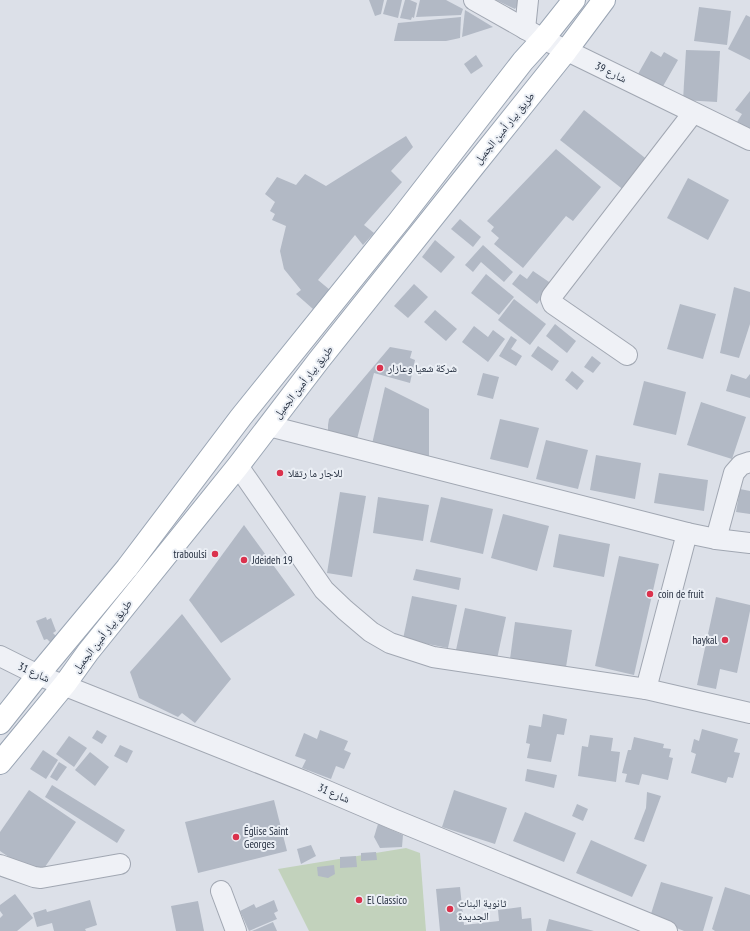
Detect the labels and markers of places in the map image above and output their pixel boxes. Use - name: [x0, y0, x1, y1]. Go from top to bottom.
- place label: شركة شعيا وعازار: [387, 361, 457, 375]
- marker: شركة شعيا وعازار: [375, 363, 385, 373]
- place label: للاجار ما رتقلا: [288, 466, 343, 480]
- marker: للاجار ما رتقلا: [275, 468, 285, 478]
- place label: traboulsi: [174, 547, 207, 561]
- marker: traboulsi: [210, 549, 220, 559]
- place label: Jdeideh 19: [251, 553, 293, 567]
- marker: Jdeideh 19: [239, 555, 249, 565]
- place label: coin de fruit: [658, 587, 704, 601]
- marker: coin de fruit: [645, 589, 655, 599]
- place label: haykal: [692, 633, 717, 647]
- marker: haykal: [720, 635, 730, 645]
- place label: Église Saint Georges: [244, 824, 288, 851]
- marker: Église Saint Georges: [231, 832, 241, 842]
- place label: El Classico: [367, 893, 407, 907]
- marker: El Classico: [354, 895, 364, 905]
- place label: ثانوية البنات الجديدة: [458, 896, 507, 923]
- marker: ثانوية البنات الجديدة: [445, 904, 455, 914]

